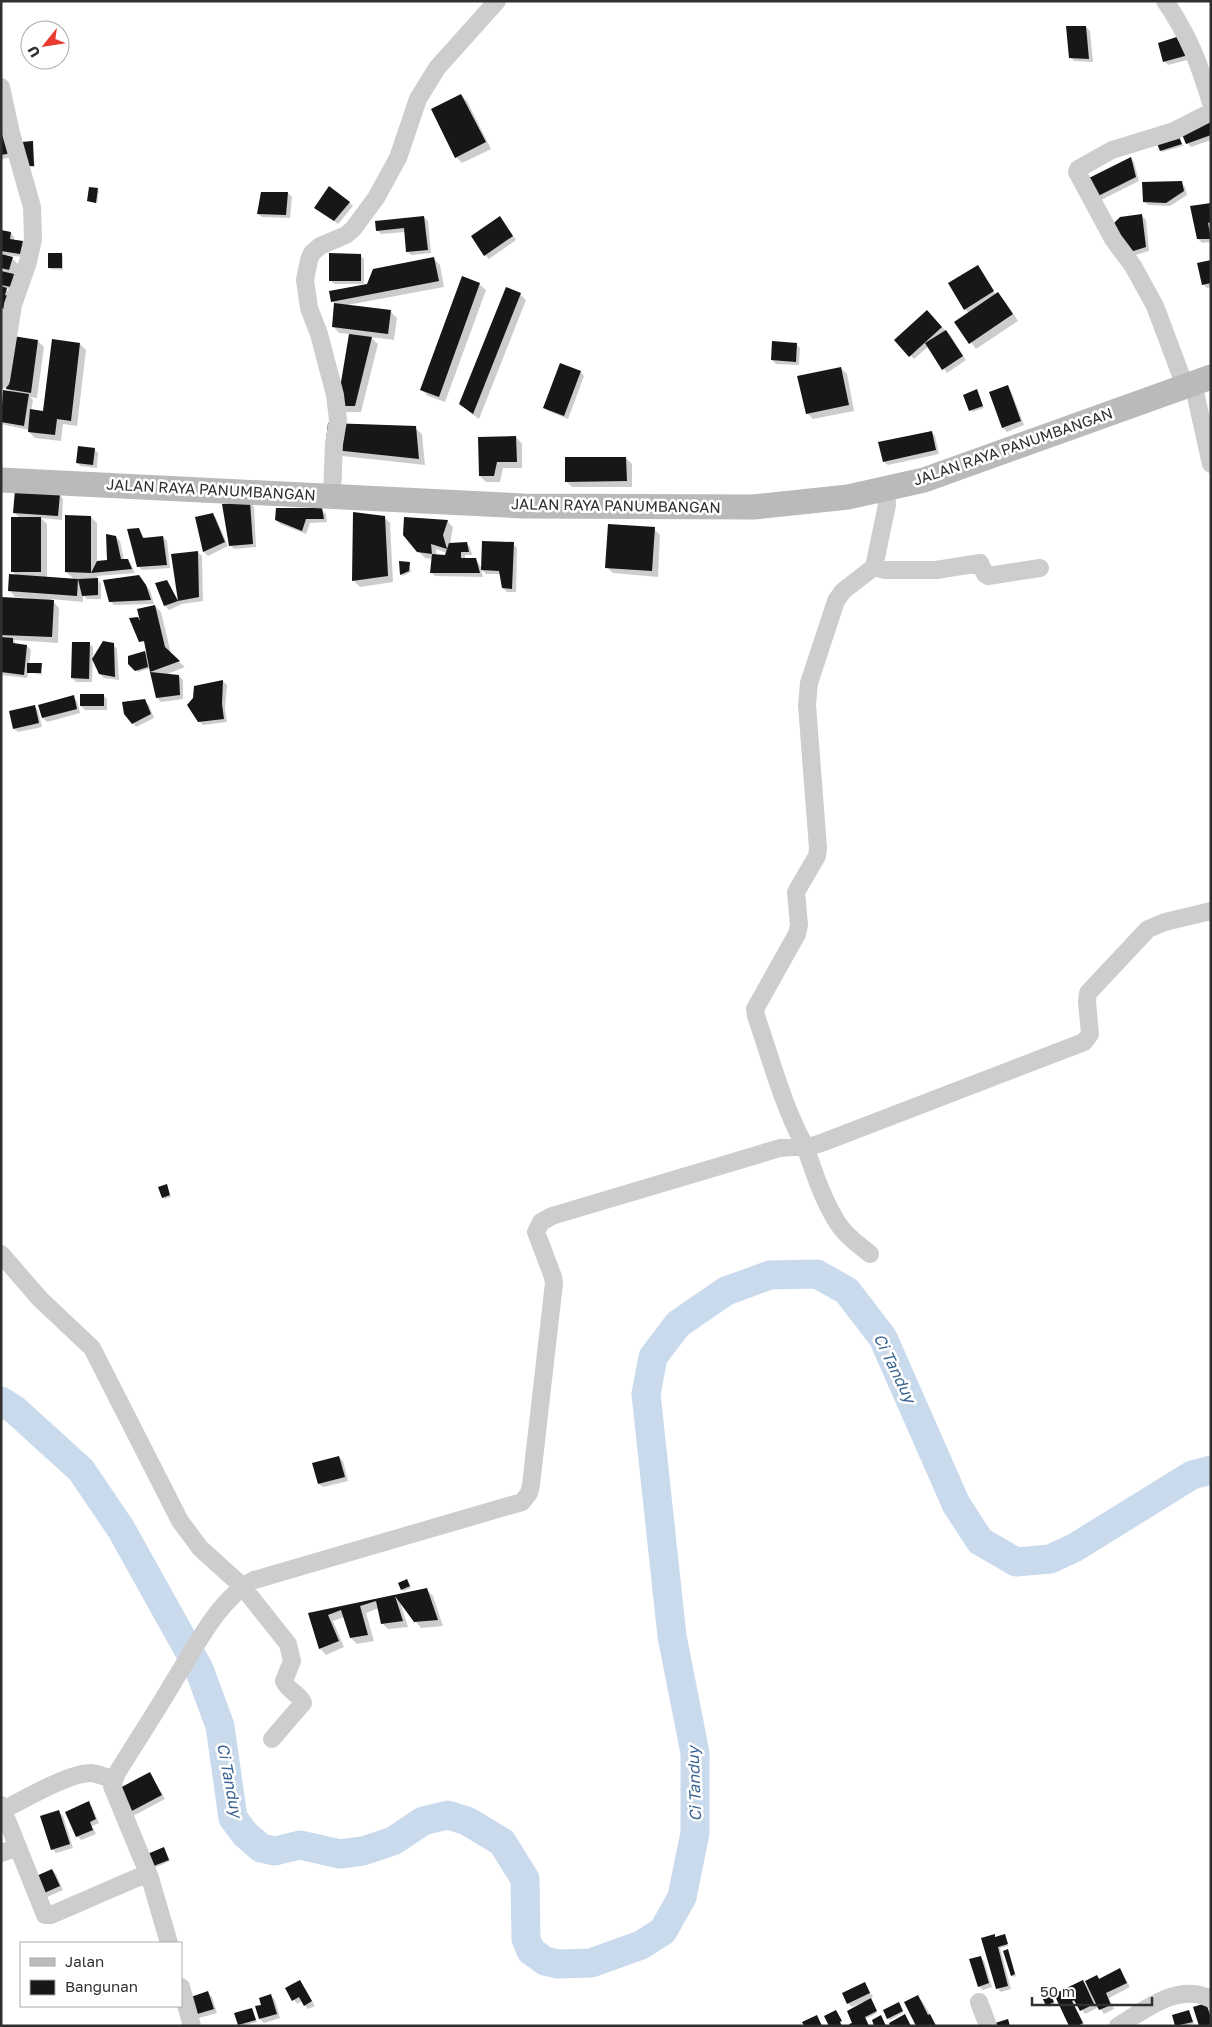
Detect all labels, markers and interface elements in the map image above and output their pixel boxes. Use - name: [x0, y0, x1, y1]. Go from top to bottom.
- north arrow: [20, 20, 70, 70]
- text: U: [23, 43, 43, 60]
- street label: JALAN RAYA PANUMBANGAN: [911, 403, 1115, 489]
- street label: JALAN RAYA PANUMBANGAN: [106, 475, 316, 503]
- street label: JALAN RAYA PANUMBANGAN: [511, 494, 721, 516]
- water label: Ci Tanduy: [870, 1330, 921, 1408]
- water label: Ci Tanduy: [213, 1741, 247, 1821]
- water label: Ci Tanduy: [683, 1744, 705, 1822]
- legend: [20, 1942, 182, 2007]
- text: Jalan: [65, 1952, 104, 1970]
- scale bar: [1032, 1974, 1152, 2006]
- text: Bangunan: [65, 1977, 138, 1995]
- text: 50 m: [1040, 1982, 1075, 2000]

